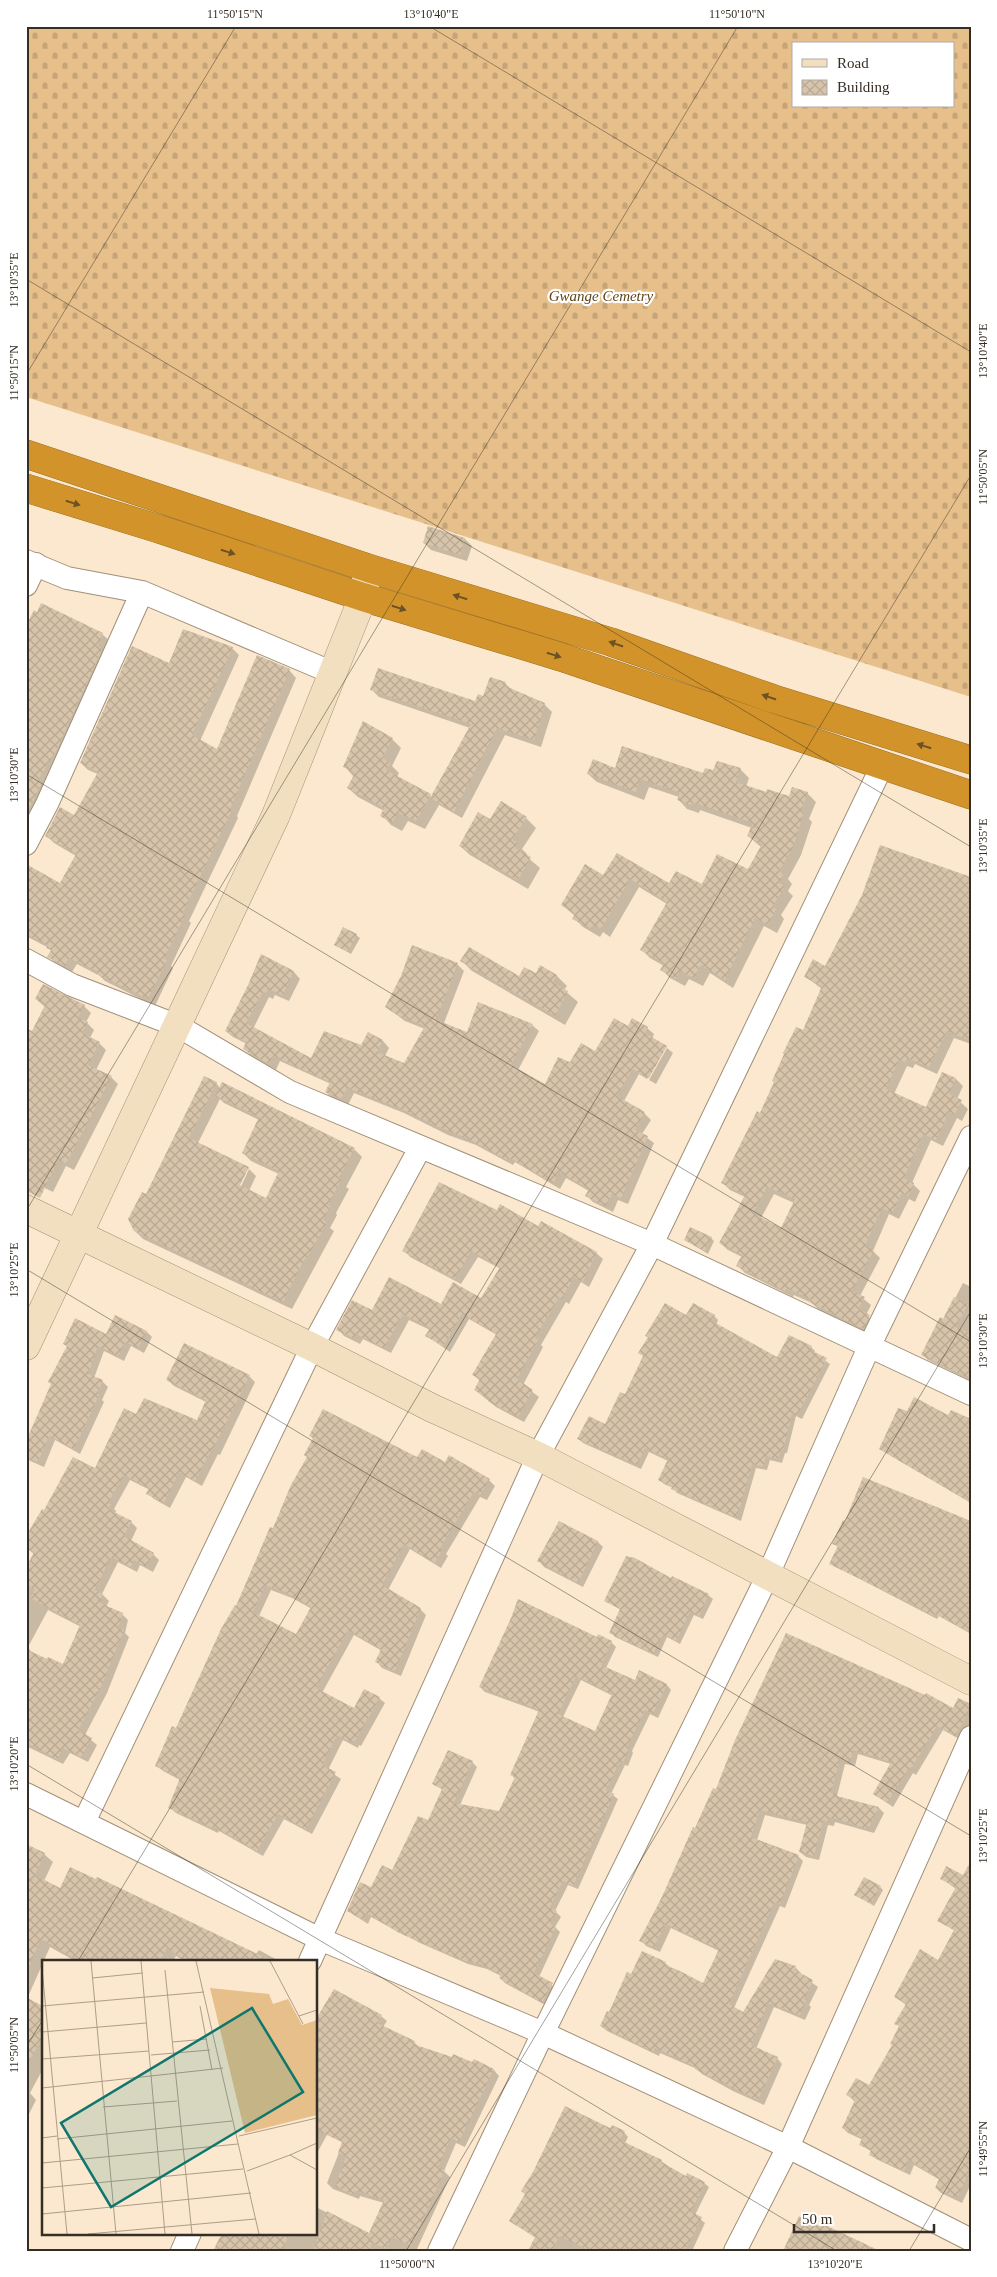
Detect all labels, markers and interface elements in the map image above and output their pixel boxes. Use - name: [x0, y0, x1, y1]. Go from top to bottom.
- text: 11°50'15"N: [207, 7, 263, 21]
- text: 13°10'40"E: [403, 7, 459, 21]
- text: 11°50'10"N: [709, 7, 765, 21]
- legend: [792, 42, 954, 108]
- text: Road: [837, 55, 869, 71]
- text: Building: [837, 79, 890, 95]
- text: 13°10'35"E: [7, 252, 21, 308]
- park label: Gwange Cemetry: [549, 288, 654, 304]
- text: 13°10'40"E: [976, 323, 990, 379]
- text: 11°50'15"N: [7, 345, 21, 401]
- text: 11°50'05"N: [976, 449, 990, 505]
- one-way arrow: [65, 499, 80, 507]
- one-way arrow: [220, 548, 235, 556]
- one-way arrow: [453, 592, 468, 600]
- one-way arrow: [391, 604, 406, 612]
- one-way arrow: [608, 640, 623, 647]
- one-way arrow: [547, 652, 562, 660]
- one-way arrow: [761, 693, 776, 701]
- one-way arrow: [917, 741, 932, 749]
- text: 13°10'30"E: [7, 747, 21, 803]
- text: 13°10'35"E: [976, 818, 990, 874]
- text: 13°10'25"E: [7, 1242, 21, 1298]
- text: 13°10'30"E: [976, 1313, 990, 1369]
- text: 13°10'20"E: [7, 1736, 21, 1792]
- text: 13°10'25"E: [976, 1808, 990, 1864]
- inset map: [42, 1960, 318, 2234]
- text: 11°50'05"N: [7, 2017, 21, 2073]
- text: 11°49'55"N: [976, 2121, 990, 2177]
- scale bar: [794, 2202, 934, 2234]
- text: 50 m: [802, 2211, 833, 2227]
- text: 11°50'00"N: [379, 2257, 435, 2271]
- text: 13°10'20"E: [807, 2257, 863, 2271]

